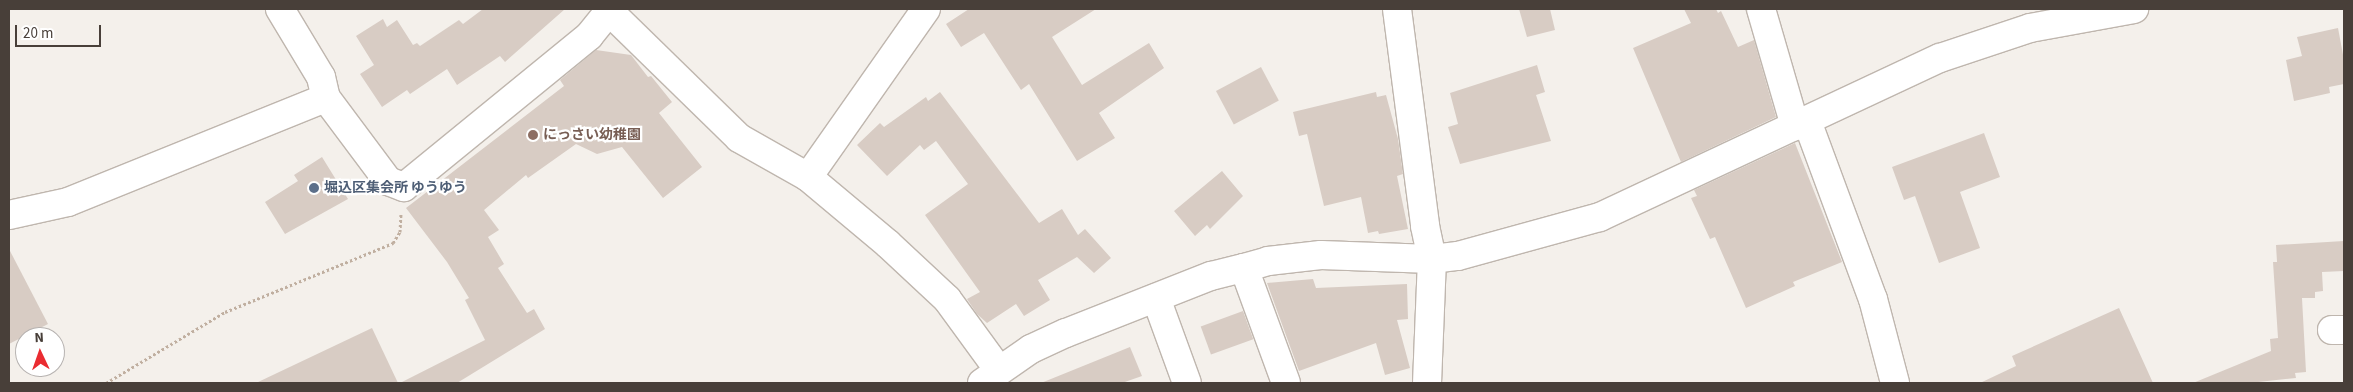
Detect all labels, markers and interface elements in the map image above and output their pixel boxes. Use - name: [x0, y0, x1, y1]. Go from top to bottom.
- scale bar: [18, 15, 104, 47]
- text: 20 m: [23, 23, 53, 44]
- place label: にっさい幼稚園: [543, 127, 641, 143]
- marker: にっさい幼稚園: [527, 129, 539, 141]
- place label: 堀込区集会所 ゆうゆう: [324, 180, 467, 196]
- marker: 堀込区集会所 ゆうゆう: [308, 182, 320, 194]
- north arrow: [15, 327, 65, 377]
- text: N: [34, 328, 44, 348]

